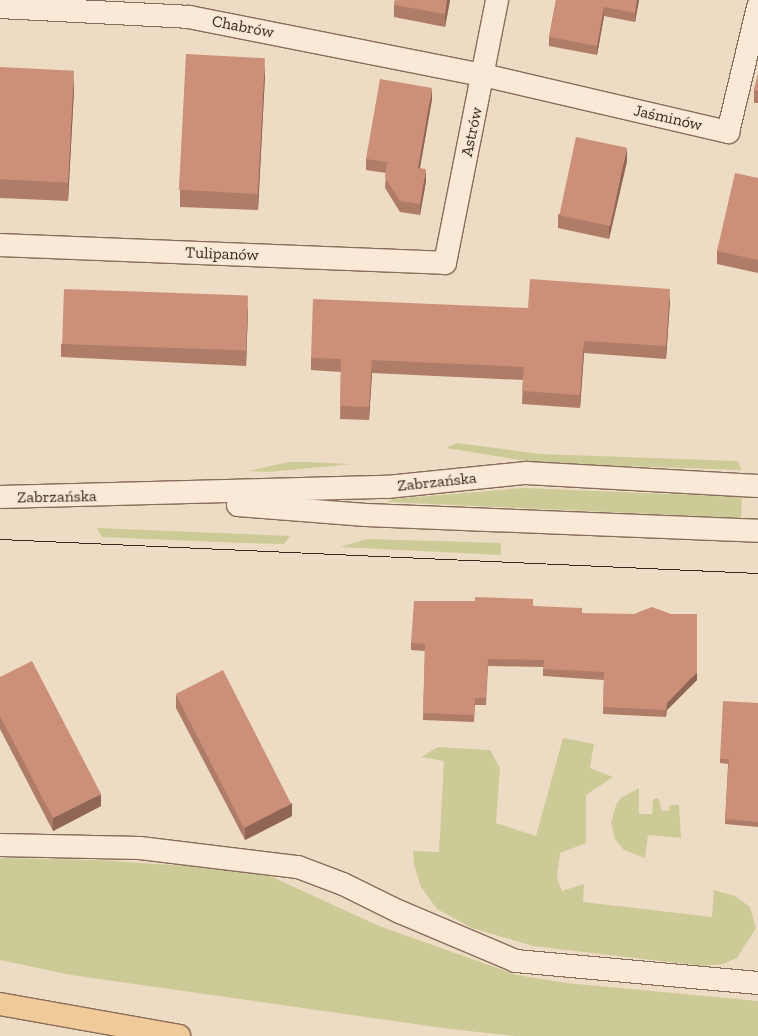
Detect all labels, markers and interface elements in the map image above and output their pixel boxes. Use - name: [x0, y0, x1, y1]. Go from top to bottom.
- street label: Chabrów: [210, 12, 276, 42]
- street label: Jaśminów: [632, 101, 704, 135]
- street label: Astrów: [457, 105, 487, 159]
- street label: Tulipanów: [185, 243, 259, 265]
- street label: Zabrzańska: [396, 468, 478, 496]
- street label: Zabrzańska: [17, 487, 97, 507]

